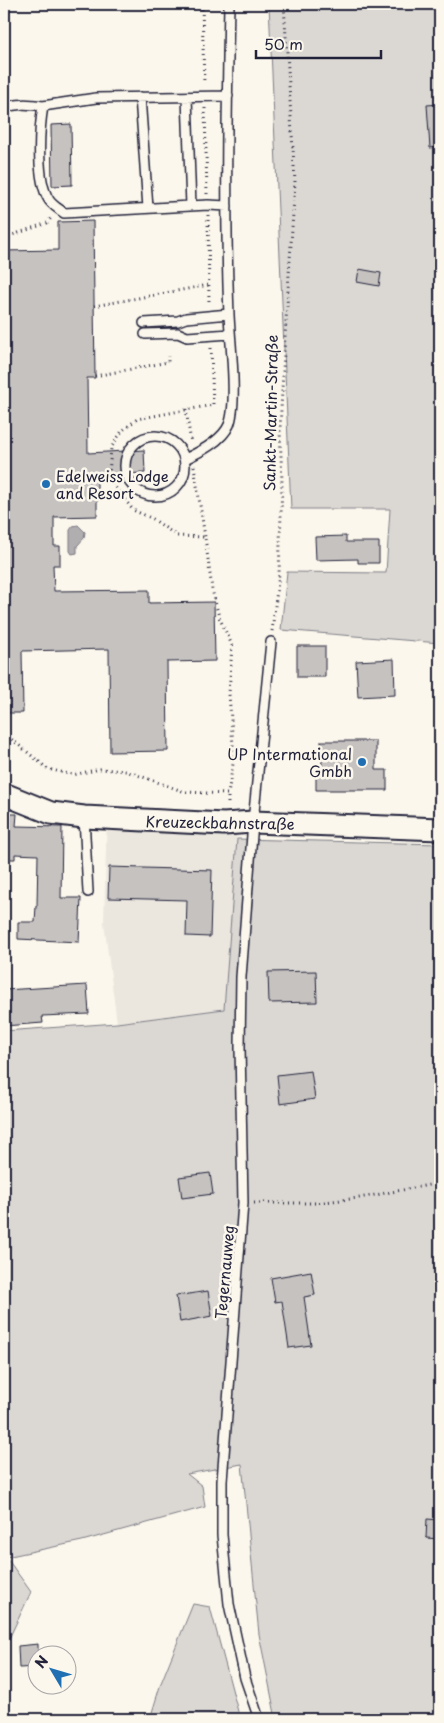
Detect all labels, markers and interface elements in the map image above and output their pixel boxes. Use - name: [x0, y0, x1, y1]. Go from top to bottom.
- scale bar: [256, 28, 382, 60]
- text: 50 m: [264, 32, 303, 55]
- street label: Sankt-Martin-Straße: [257, 335, 283, 491]
- place label: Edelweiss Lodge and Resort: [56, 464, 169, 504]
- marker: Edelweiss Lodge and Resort: [40, 478, 52, 490]
- place label: UP Intermational Gmbh: [227, 742, 352, 782]
- marker: UP Intermational Gmbh: [356, 756, 368, 768]
- street label: Kreuzeckbahnstraße: [145, 809, 295, 835]
- street label: Tegernauweg: [208, 1224, 240, 1320]
- north arrow: [28, 1646, 78, 1696]
- text: N: [30, 1651, 53, 1673]

